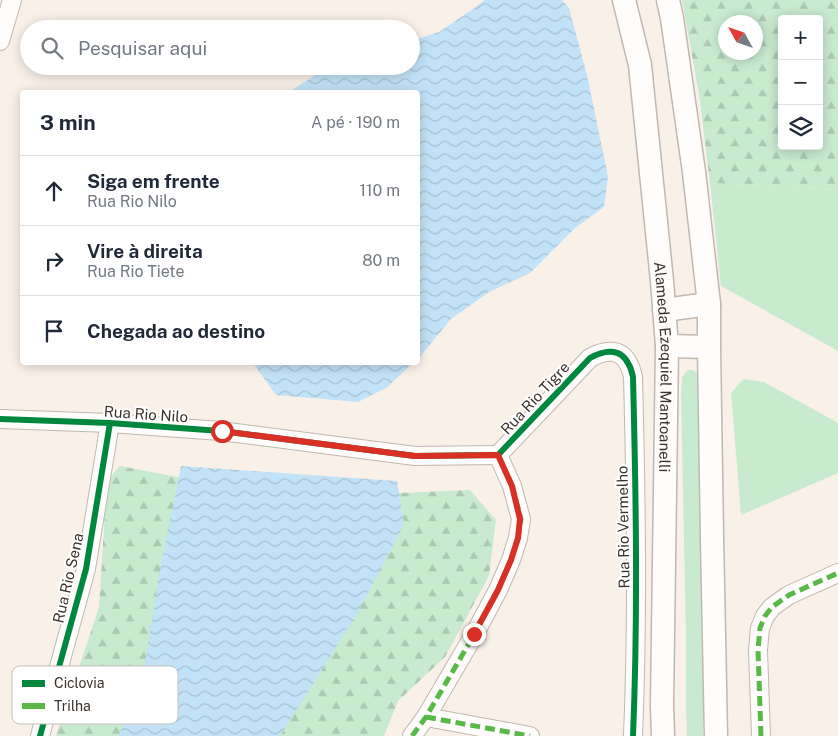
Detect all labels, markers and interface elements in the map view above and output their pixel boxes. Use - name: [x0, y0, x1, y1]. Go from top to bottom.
- north arrow: [718, 15, 763, 60]
- map controls: [778, 15, 823, 150]
- button: +: [778, 15, 823, 60]
- search box: [20, 20, 420, 75]
- icon: search: [38, 34, 66, 62]
- text: Pesquisar aqui: [78, 37, 207, 59]
- button: −: [778, 60, 823, 105]
- button: layers: [778, 105, 823, 150]
- text: 3 min: [40, 110, 96, 135]
- text: A pé · 190 m: [311, 113, 400, 132]
- text: Siga em frente: [87, 170, 220, 192]
- icon: ahead: [40, 177, 68, 205]
- text: 110 m: [359, 181, 400, 200]
- text: Rua Rio Nilo: [87, 192, 177, 211]
- text: Vire à direita: [87, 240, 203, 262]
- icon: right: [40, 247, 68, 275]
- text: 80 m: [362, 251, 400, 270]
- street label: Alameda Ezequiel Mantoanelli: [652, 261, 676, 472]
- text: Rua Rio Tiete: [87, 262, 184, 281]
- icon: arrive: [40, 317, 68, 345]
- text: Chegada ao destino: [87, 320, 265, 342]
- street label: Rua Rio Tigre: [497, 358, 573, 438]
- street label: Rua Rio Nilo: [103, 403, 189, 425]
- route start: [211, 420, 234, 443]
- street label: Rua Rio Vermelho: [613, 465, 633, 589]
- street label: Rua Rio Sena: [49, 531, 87, 625]
- route end: [463, 623, 486, 646]
- legend: [12, 666, 178, 724]
- text: Ciclovia: [54, 675, 105, 691]
- text: Trilha: [54, 698, 91, 714]

